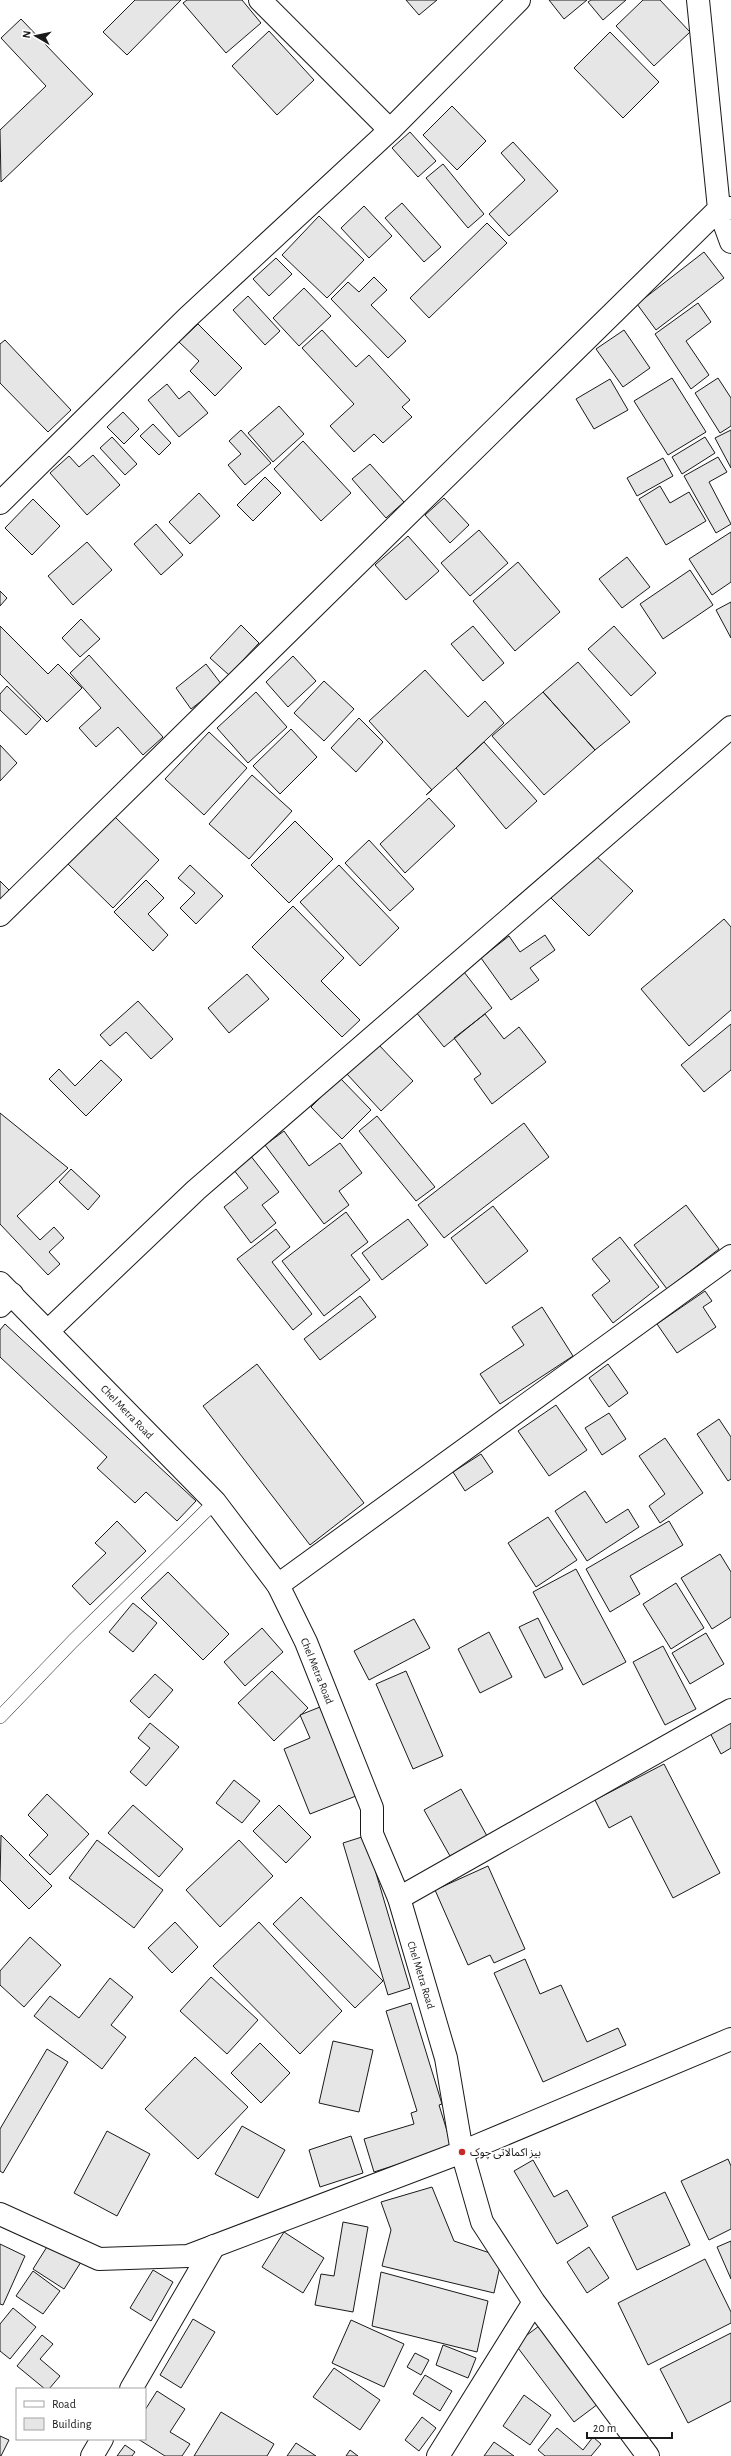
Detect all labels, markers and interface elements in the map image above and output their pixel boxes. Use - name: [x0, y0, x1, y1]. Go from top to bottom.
- north arrow: [16, 16, 56, 56]
- text: N: [21, 30, 33, 39]
- street label: Chel Metra Road: [99, 1383, 156, 1441]
- street label: Chel Metra Road: [299, 1636, 335, 1706]
- street label: Chel Metra Road: [405, 1940, 437, 2011]
- marker: بیز اکمالاتی چوک: [457, 2147, 467, 2157]
- place label: بیز اکمالاتی چوک: [470, 2147, 541, 2160]
- legend: [16, 2388, 146, 2440]
- text: Road: [52, 2398, 76, 2410]
- scale bar: [587, 2414, 672, 2440]
- text: Building: [52, 2418, 92, 2430]
- text: 20 m: [593, 2422, 616, 2434]

